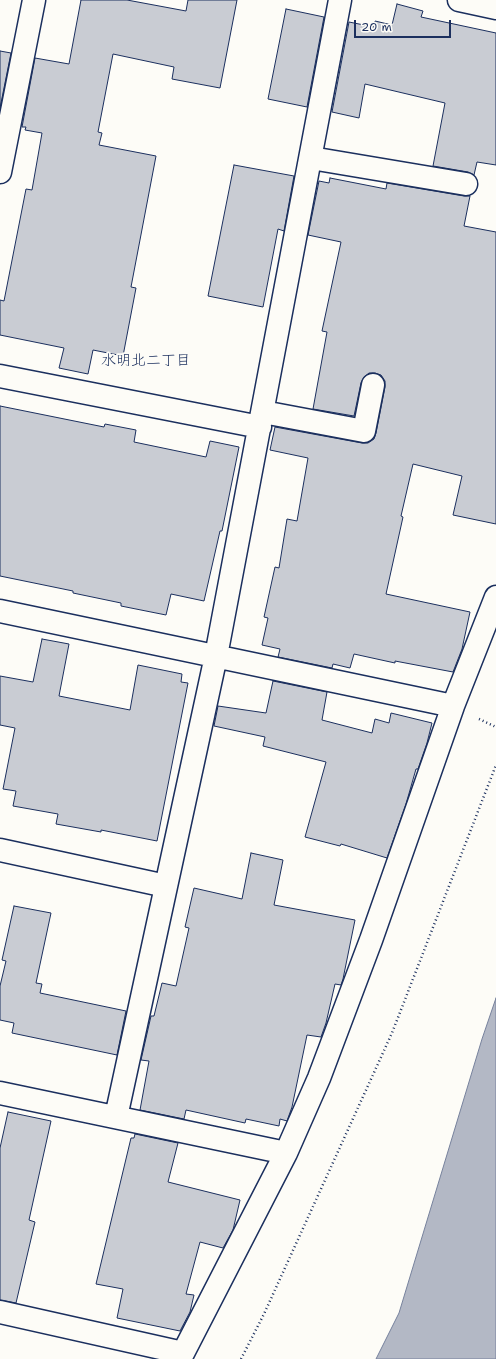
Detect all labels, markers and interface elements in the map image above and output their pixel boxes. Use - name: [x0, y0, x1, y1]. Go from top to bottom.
- scale bar: [356, 12, 453, 38]
- text: 20 m: [361, 19, 392, 35]
- district label: 水明北二丁目: [101, 352, 191, 370]

